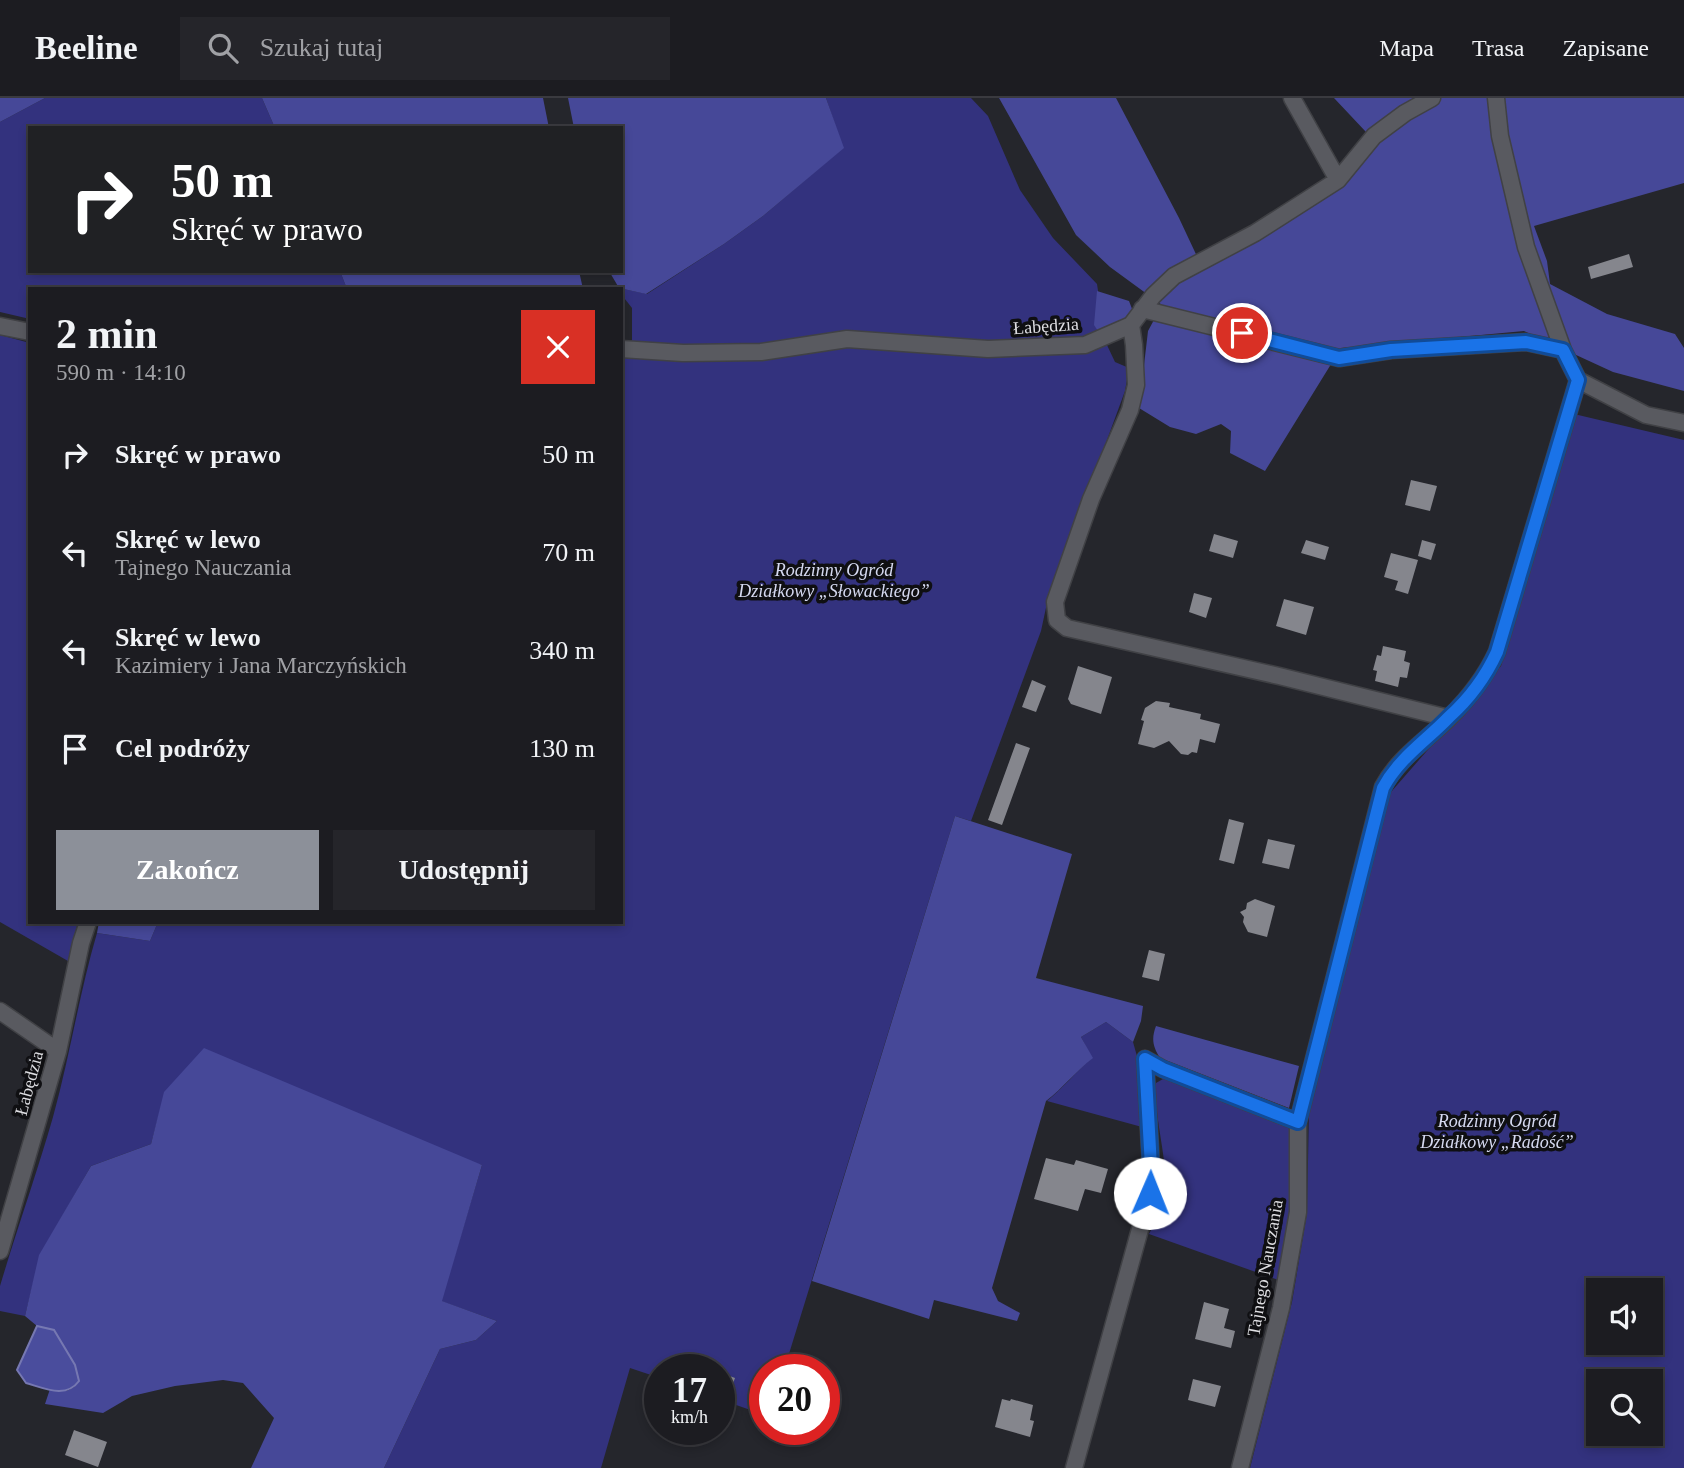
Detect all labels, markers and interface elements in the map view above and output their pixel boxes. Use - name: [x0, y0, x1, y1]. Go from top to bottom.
- search box: [180, 17, 670, 80]
- icon: search: [204, 29, 242, 67]
- text: Beeline: [35, 30, 138, 66]
- text: Szukaj tutaj: [260, 33, 383, 62]
- text: Mapa: [1379, 35, 1434, 61]
- text: Trasa: [1472, 35, 1524, 61]
- text: Zapisane: [1562, 35, 1649, 61]
- text: 50 m: [171, 153, 273, 208]
- icon: right: [56, 154, 147, 245]
- text: Skręć w prawo: [171, 211, 363, 247]
- pin: [1212, 303, 1272, 363]
- button: close: [521, 310, 595, 384]
- text: 2 min: [56, 311, 158, 357]
- street label: Łabędzia: [1012, 314, 1080, 338]
- icon: arrive: [1223, 314, 1261, 352]
- text: 590 m · 14:10: [56, 360, 186, 385]
- icon: right: [56, 436, 94, 474]
- text: Skręć w prawo: [115, 440, 281, 469]
- text: 50 m: [542, 440, 595, 469]
- text: Skręć w lewo: [115, 525, 261, 554]
- icon: left: [56, 534, 94, 572]
- text: 70 m: [542, 538, 595, 567]
- text: Tajnego Nauczania: [115, 555, 292, 580]
- park label: Rodzinny Ogród Działkowy „Słowackiego”: [737, 560, 930, 601]
- text: Skręć w lewo: [115, 623, 261, 652]
- icon: left: [56, 632, 94, 670]
- text: 340 m: [529, 636, 595, 665]
- text: Kazimiery i Jana Marczyńskich: [115, 653, 407, 678]
- icon: arrive: [56, 730, 94, 768]
- text: Cel podróży: [115, 734, 250, 763]
- text: 130 m: [529, 734, 595, 763]
- button: Zakończ: [56, 830, 319, 910]
- button: Udostępnij: [333, 830, 595, 910]
- street label: Łabędzia: [11, 1049, 47, 1117]
- park label: Rodzinny Ogród Działkowy „Radość”: [1419, 1111, 1574, 1152]
- position arrow: [1113, 1156, 1187, 1230]
- street label: Tajnego Nauczania: [1243, 1198, 1287, 1338]
- map controls: [1586, 1278, 1663, 1446]
- button: sound: [1586, 1278, 1663, 1355]
- speed limit sign: 20: [749, 1354, 840, 1445]
- button: search: [1586, 1369, 1663, 1446]
- text: 17: [672, 1371, 707, 1410]
- text: km/h: [671, 1407, 708, 1427]

